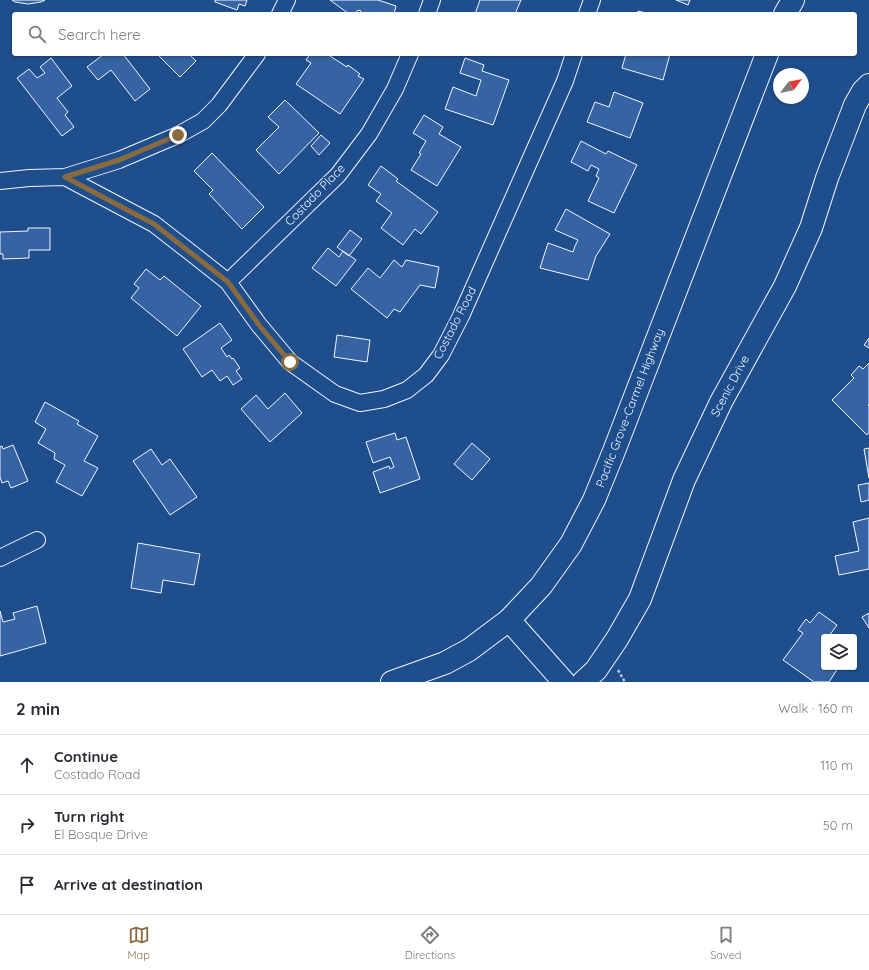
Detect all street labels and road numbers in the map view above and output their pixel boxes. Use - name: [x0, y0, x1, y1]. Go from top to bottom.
- street label: Costado Place: [281, 161, 348, 229]
- street label: Costado Road: [430, 284, 479, 362]
- street label: Pacific Grove-Carmel Highway: [592, 326, 667, 490]
- street label: Scenic Drive: [707, 352, 752, 419]

